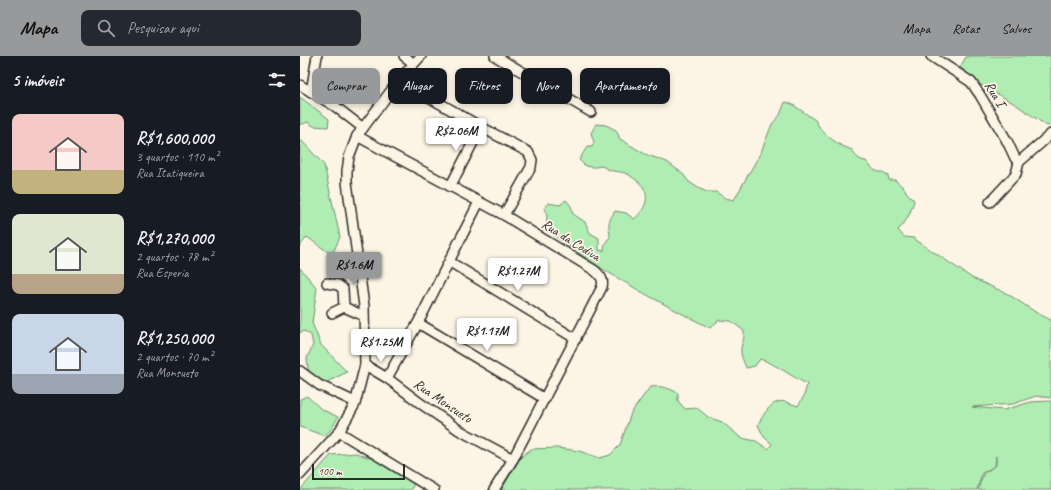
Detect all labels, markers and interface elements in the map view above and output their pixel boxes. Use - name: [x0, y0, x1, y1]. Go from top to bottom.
- search box: [81, 10, 361, 46]
- text: Mapa: [20, 16, 57, 40]
- icon: search: [95, 17, 117, 39]
- text: Pesquisar aqui: [127, 19, 199, 38]
- text: Mapa: [903, 20, 930, 37]
- text: Rotas: [952, 20, 980, 37]
- text: Salvos: [1002, 20, 1031, 37]
- chip: Comprar: [312, 68, 380, 104]
- chip: Alugar: [388, 68, 447, 104]
- chip: Filtros: [455, 68, 513, 104]
- chip: Novo: [521, 68, 572, 104]
- chip: Apartamento: [580, 68, 670, 104]
- icon: filters: [266, 69, 288, 91]
- text: 5 imóveis: [12, 70, 63, 91]
- street label: Rua I: [981, 78, 1011, 113]
- pin: R$2.06M: [419, 118, 493, 152]
- text: R$2.06M: [435, 123, 477, 139]
- text: R$1,600,000: [136, 128, 214, 149]
- icon: home: [44, 130, 92, 178]
- text: 3 quartos · 110 m²: [136, 149, 219, 165]
- text: Rua Itatiqueira: [136, 165, 204, 181]
- street label: Rua da Codiva: [539, 215, 605, 265]
- text: R$1,270,000: [136, 228, 213, 249]
- icon: home: [44, 230, 92, 278]
- text: 2 quartos · 78 m²: [136, 249, 213, 265]
- pin: R$1.6M: [321, 252, 387, 286]
- text: R$1.6M: [336, 257, 372, 273]
- pin: R$1.27M: [481, 258, 555, 292]
- text: R$1.27M: [497, 263, 539, 279]
- text: Rua Esperia: [136, 265, 189, 281]
- pin: R$1.17M: [450, 318, 524, 352]
- text: R$1.17M: [466, 323, 508, 339]
- text: R$1,250,000: [136, 328, 213, 349]
- pin: R$1.25M: [344, 329, 418, 363]
- icon: home: [44, 330, 92, 378]
- text: R$1.25M: [360, 334, 402, 350]
- text: 2 quartos · 70 m²: [136, 349, 213, 365]
- text: Rua Monsueto: [136, 365, 198, 381]
- street label: Rua Monsueto: [411, 375, 476, 427]
- scale bar: [312, 462, 405, 481]
- text: 100 m: [318, 464, 342, 478]

